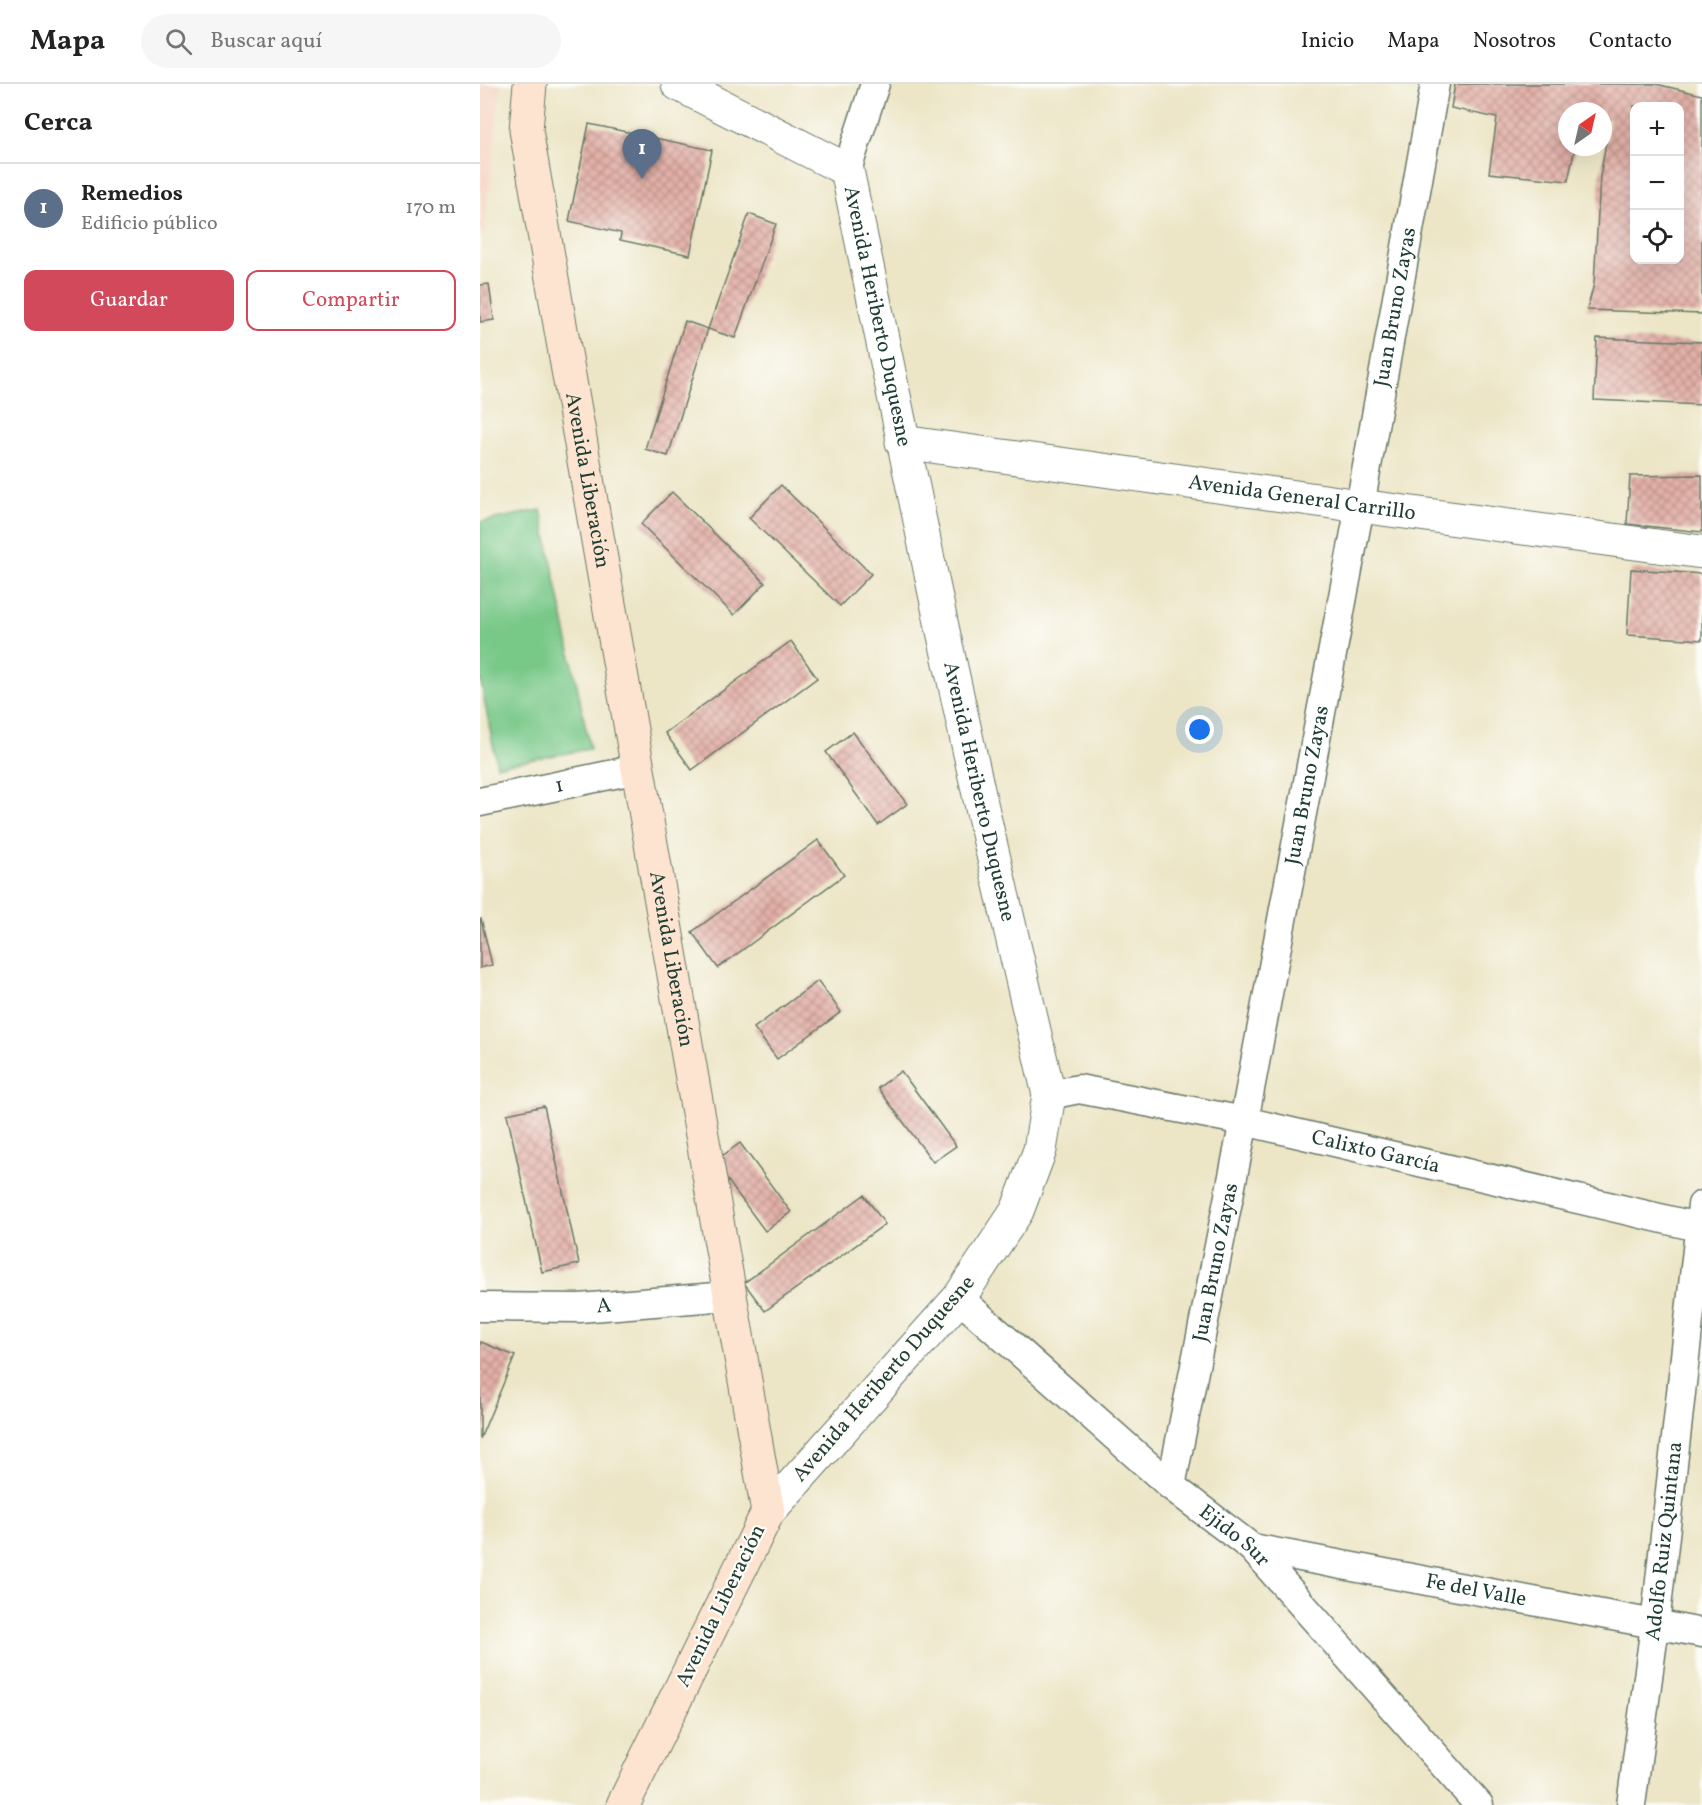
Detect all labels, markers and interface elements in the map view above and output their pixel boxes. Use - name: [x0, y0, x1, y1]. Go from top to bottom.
- search box: [141, 14, 561, 68]
- text: Mapa: [30, 22, 105, 61]
- icon: search: [162, 25, 195, 58]
- text: Buscar aquí: [210, 26, 322, 57]
- text: Inicio: [1301, 27, 1354, 56]
- text: Mapa: [1387, 27, 1440, 56]
- text: Nosotros: [1473, 27, 1556, 56]
- text: Contacto: [1589, 27, 1672, 56]
- north arrow: [1558, 102, 1612, 156]
- map controls: [1630, 102, 1684, 264]
- button: +: [1630, 102, 1684, 156]
- text: Cerca: [24, 105, 93, 141]
- pin: 1: [622, 130, 662, 179]
- button: −: [1630, 156, 1684, 210]
- text: Remedios: [81, 179, 183, 210]
- street label: Avenida Heriberto Duquesne: [836, 183, 919, 449]
- text: 1: [39, 194, 48, 222]
- text: 170 m: [406, 194, 456, 222]
- text: Edificio público: [81, 210, 218, 238]
- button: locate: [1630, 210, 1684, 264]
- street label: Juan Bruno Zayas: [1367, 225, 1424, 389]
- button: Guardar: [24, 270, 234, 331]
- button: Compartir: [246, 270, 456, 331]
- street label: Avenida Liberación: [558, 390, 617, 571]
- street label: Avenida General Carrillo: [1187, 468, 1418, 528]
- street label: Avenida Heriberto Duquesne: [936, 659, 1023, 924]
- street label: Juan Bruno Zayas: [1278, 703, 1337, 867]
- your location: [1185, 715, 1214, 744]
- street label: 1: [552, 770, 566, 800]
- street label: Avenida Liberación: [642, 869, 701, 1049]
- street label: Calixto García: [1309, 1123, 1443, 1181]
- street label: Juan Bruno Zayas: [1186, 1180, 1246, 1345]
- street label: Avenida Heriberto Duquesne: [786, 1269, 982, 1489]
- street label: A: [595, 1291, 613, 1321]
- street label: Adolfo Ruiz Quintana: [1639, 1440, 1690, 1643]
- street label: Ejido Sur: [1193, 1498, 1277, 1573]
- street label: Avenida Liberación: [669, 1520, 773, 1692]
- street label: Fe del Valle: [1423, 1567, 1529, 1614]

